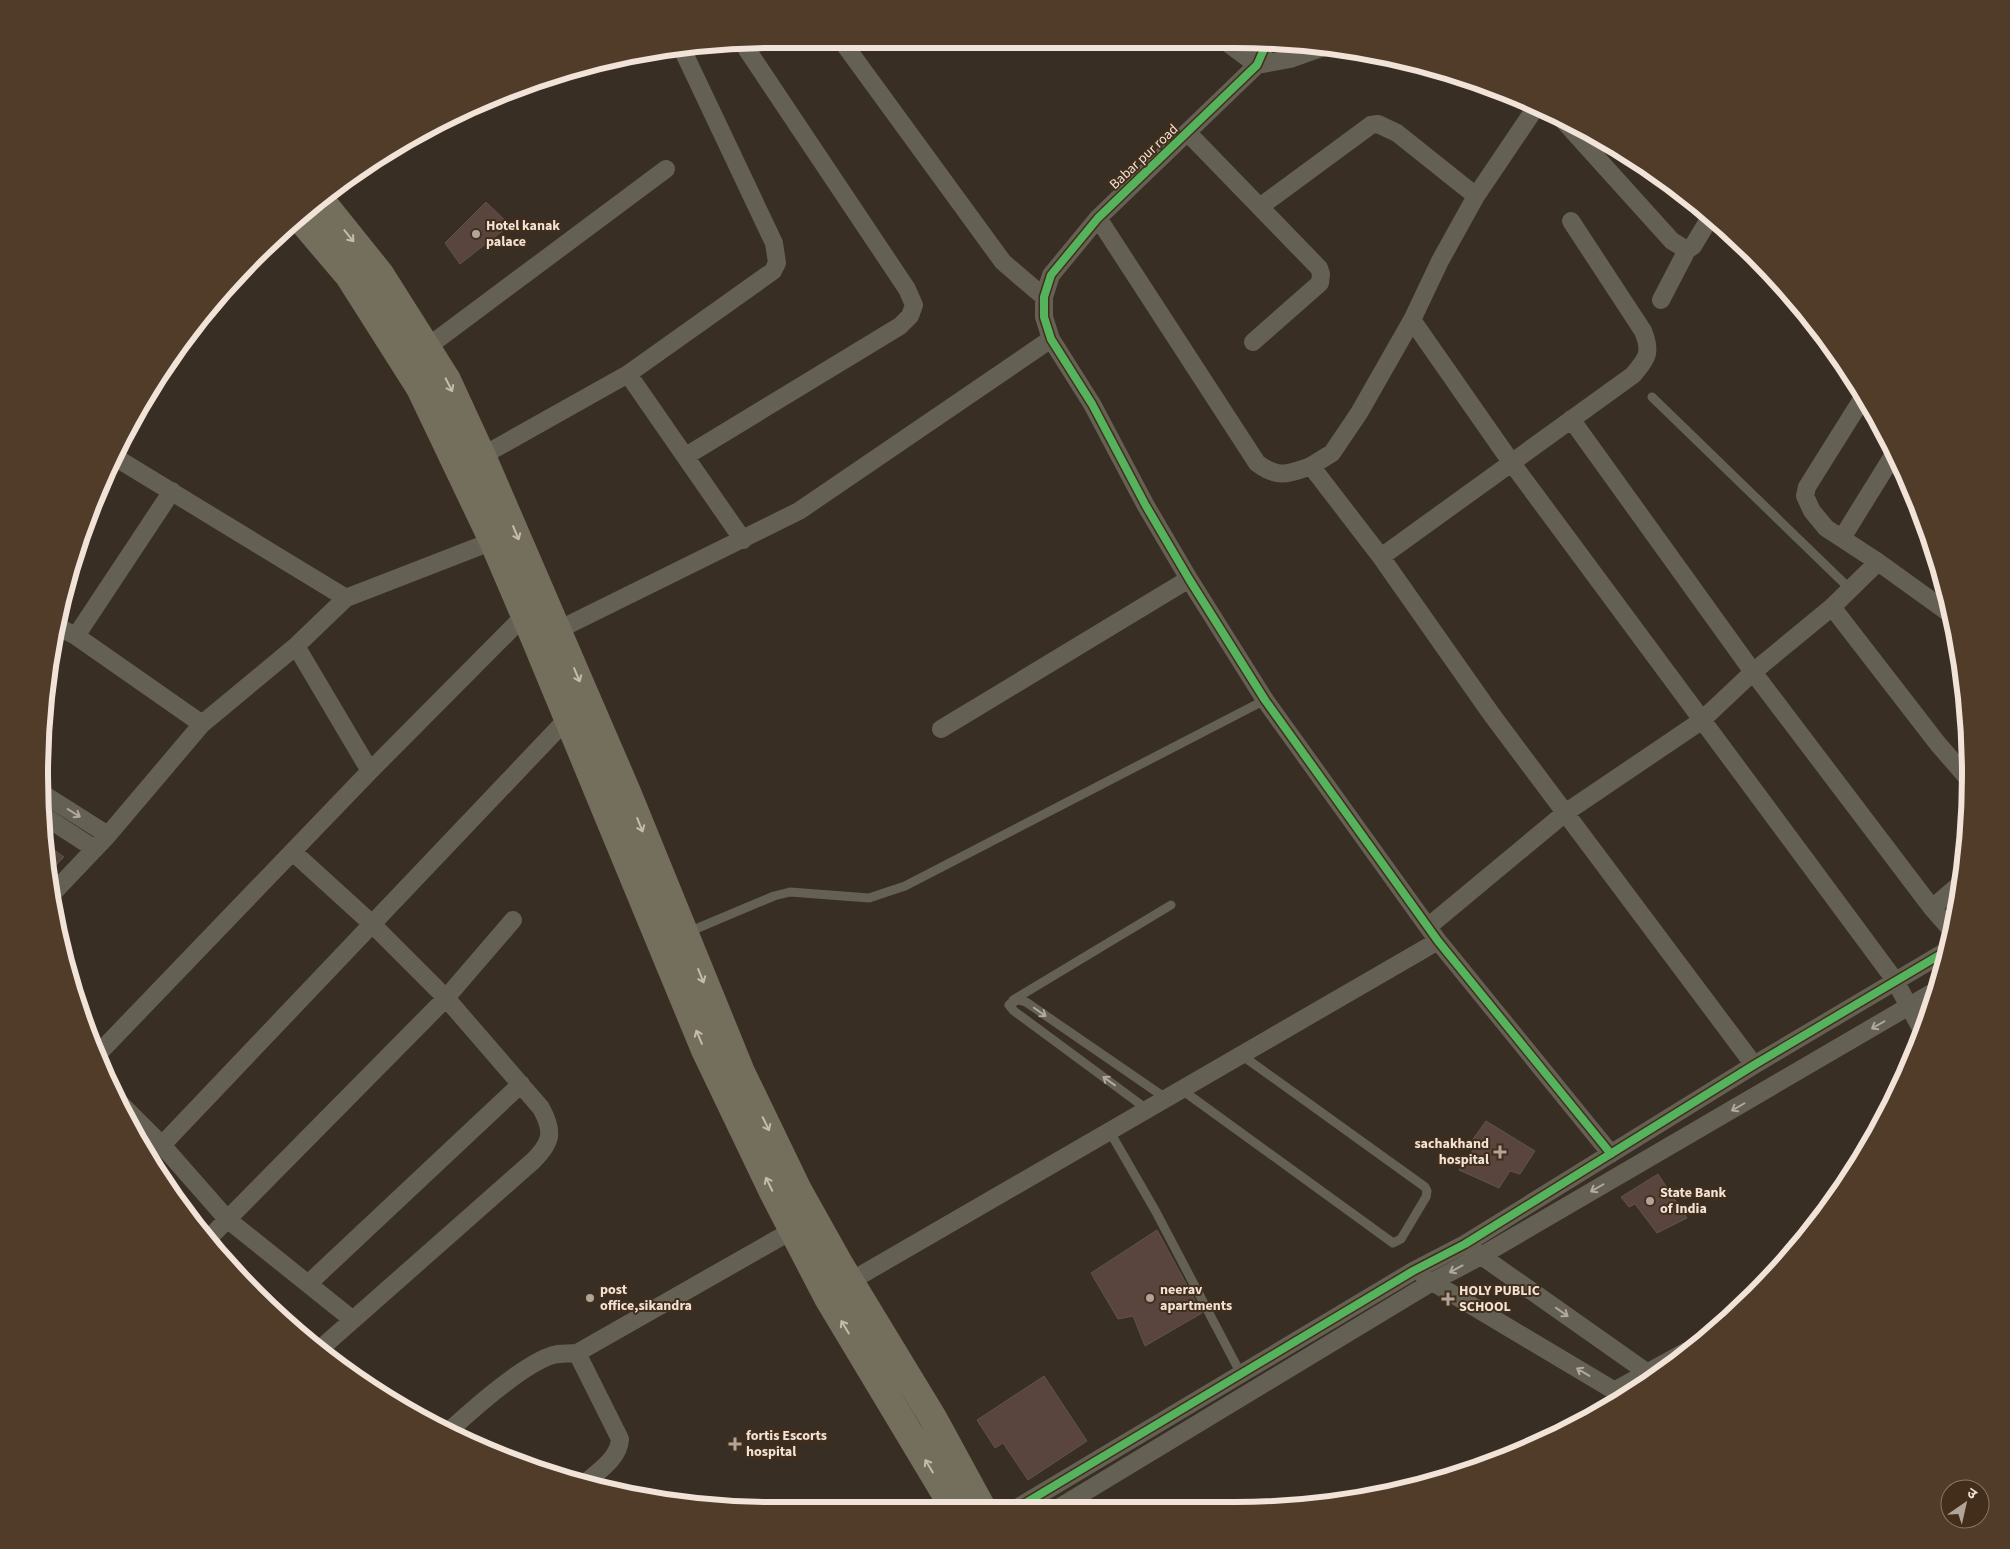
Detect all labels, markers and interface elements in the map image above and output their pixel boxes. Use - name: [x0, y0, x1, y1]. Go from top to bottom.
- street label: Babar pur road: [1105, 120, 1183, 194]
- place label: Hotel kanak palace: [486, 216, 560, 252]
- marker: Hotel kanak palace: [470, 228, 482, 240]
- one-way arrow: [344, 229, 355, 242]
- one-way arrow: [445, 377, 454, 392]
- one-way arrow: [511, 525, 521, 540]
- one-way arrow: [573, 667, 583, 682]
- one-way arrow: [66, 809, 80, 819]
- one-way arrow: [636, 817, 646, 832]
- one-way arrow: [697, 968, 706, 983]
- one-way arrow: [1033, 1007, 1047, 1017]
- one-way arrow: [1872, 1021, 1886, 1031]
- one-way arrow: [694, 1030, 704, 1045]
- one-way arrow: [1102, 1076, 1116, 1086]
- one-way arrow: [1731, 1102, 1745, 1112]
- one-way arrow: [761, 1117, 771, 1132]
- place label: sachakhand hospital: [1414, 1134, 1489, 1170]
- marker: sachakhand hospital: [1493, 1145, 1507, 1159]
- one-way arrow: [764, 1177, 773, 1192]
- place label: State Bank of India: [1660, 1183, 1727, 1219]
- one-way arrow: [1591, 1184, 1605, 1194]
- marker: State Bank of India: [1644, 1195, 1656, 1207]
- one-way arrow: [1449, 1264, 1464, 1274]
- place label: post office,sikandra: [600, 1280, 692, 1316]
- place label: neerav apartments: [1160, 1280, 1232, 1316]
- place label: HOLY PUBLIC SCHOOL: [1459, 1281, 1540, 1317]
- marker: post office,sikandra: [584, 1292, 596, 1304]
- marker: neerav apartments: [1144, 1292, 1156, 1304]
- marker: HOLY PUBLIC SCHOOL: [1441, 1292, 1455, 1306]
- one-way arrow: [1555, 1307, 1568, 1318]
- one-way arrow: [840, 1321, 850, 1335]
- one-way arrow: [1577, 1367, 1591, 1377]
- place label: fortis Escorts hospital: [746, 1426, 827, 1462]
- marker: fortis Escorts hospital: [728, 1437, 742, 1451]
- one-way arrow: [924, 1460, 934, 1474]
- north arrow: [1940, 1479, 1990, 1529]
- text: उ: [1963, 1483, 1981, 1505]

